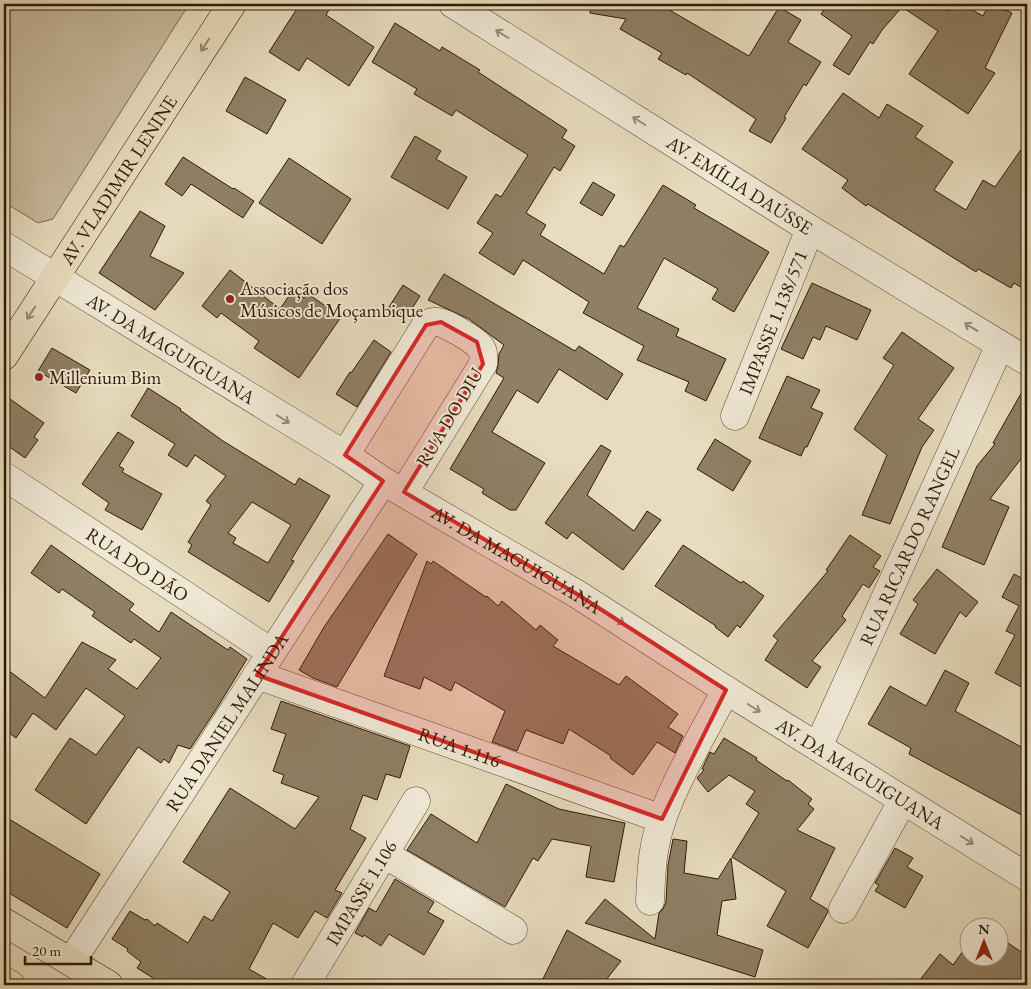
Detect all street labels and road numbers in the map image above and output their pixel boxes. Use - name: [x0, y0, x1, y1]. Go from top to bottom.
- street label: AV. VLADIMIR LENINE: [54, 90, 183, 271]
- street label: AV. EMÍLIA DAÚSSE: [661, 129, 817, 241]
- street label: IMPASSE 1.138/571: [733, 247, 813, 398]
- street label: AV. DA MAGUIGUANA: [81, 287, 261, 411]
- street label: RUA DO DIU: [410, 363, 489, 472]
- street label: RUA RICARDO RANGEL: [854, 442, 965, 649]
- street label: AV. DA MAGUIGUANA: [426, 499, 607, 620]
- street label: RUA DO DÃO: [81, 522, 193, 607]
- street label: RUA DANIEL MALINDA: [160, 627, 295, 817]
- street label: AV. DA MAGUIGUANA: [770, 712, 950, 836]
- street label: RUA 1.116: [415, 721, 504, 774]
- street label: IMPASSE 1.106: [320, 836, 403, 950]

